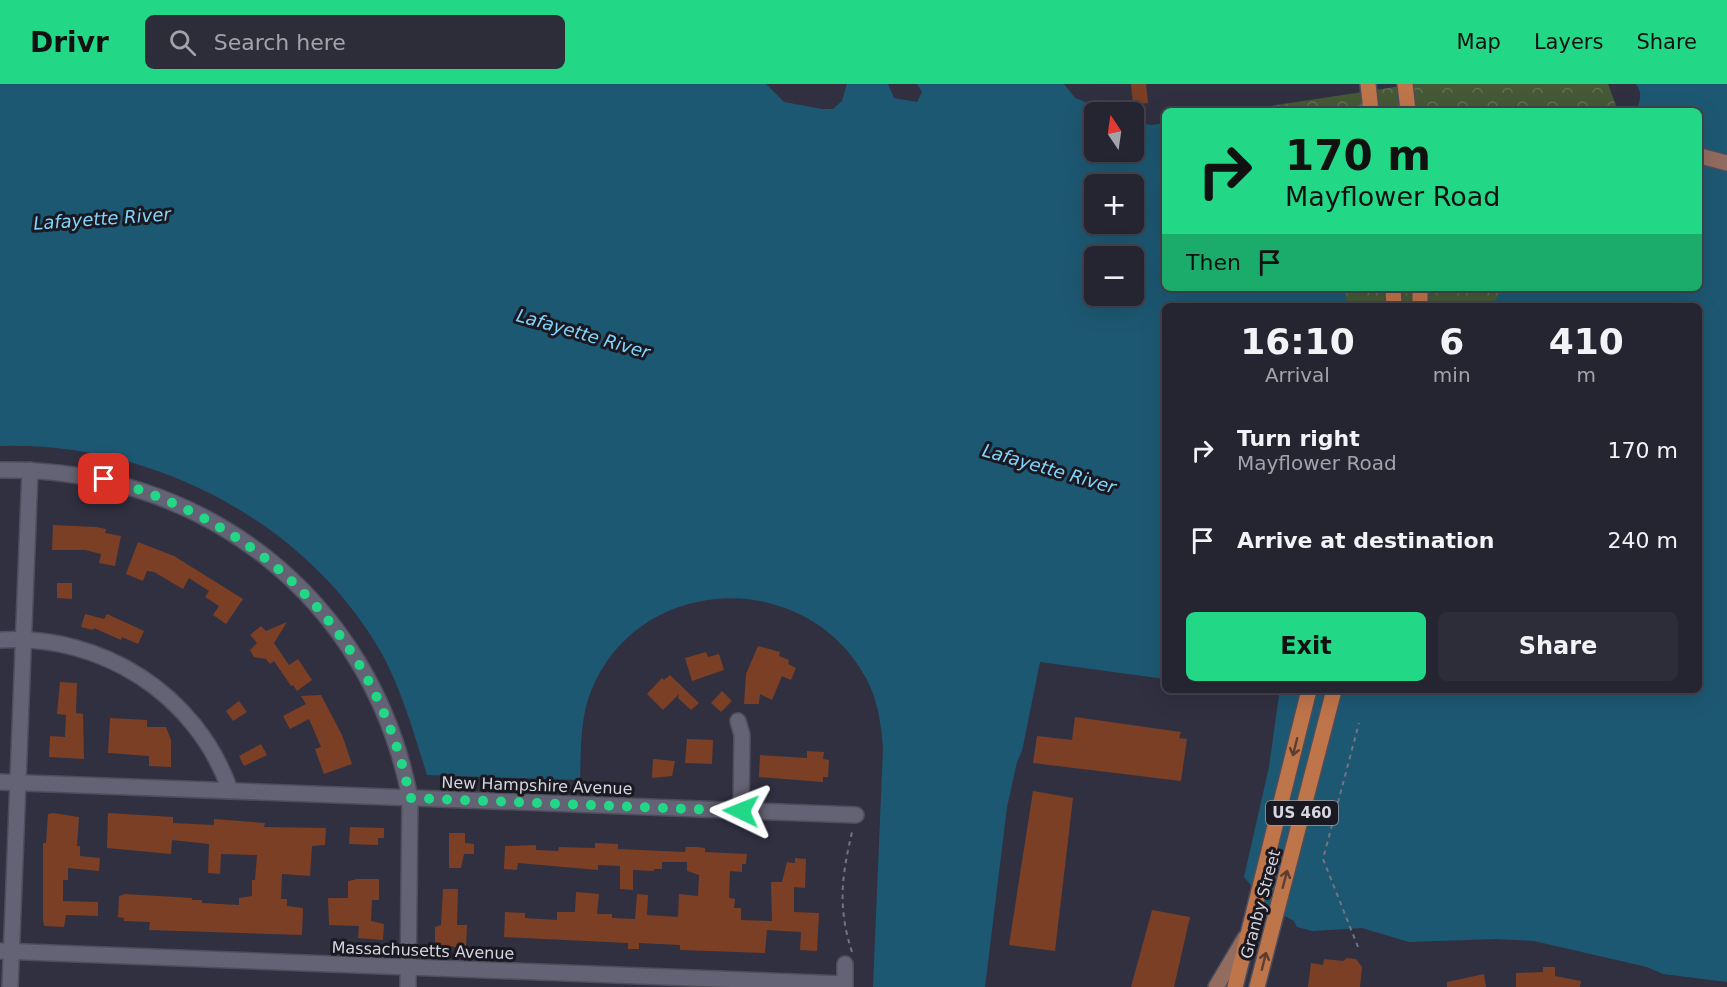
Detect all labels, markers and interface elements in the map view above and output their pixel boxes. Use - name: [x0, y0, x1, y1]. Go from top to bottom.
- search box: [145, 15, 565, 69]
- text: Drivr: [30, 26, 109, 59]
- icon: search: [166, 26, 199, 59]
- text: Search here: [214, 30, 346, 55]
- text: Map: [1457, 30, 1501, 54]
- text: Layers: [1534, 30, 1603, 54]
- text: Share: [1636, 30, 1697, 54]
- north arrow: [1084, 102, 1144, 162]
- map controls: [1084, 102, 1144, 306]
- text: 170 m: [1285, 131, 1431, 180]
- icon: right: [1186, 132, 1264, 210]
- button: +: [1084, 174, 1144, 234]
- text: Mayflower Road: [1285, 181, 1500, 212]
- water label: Lafayette River: [33, 203, 173, 234]
- button: −: [1084, 246, 1144, 306]
- icon: arrive: [1253, 246, 1286, 279]
- text: Then: [1186, 250, 1241, 275]
- water label: Lafayette River: [514, 304, 654, 363]
- text: 16:10: [1240, 321, 1355, 362]
- text: 6: [1439, 321, 1464, 362]
- text: 410: [1549, 321, 1624, 362]
- text: Arrival: [1265, 363, 1330, 387]
- text: min: [1433, 363, 1471, 387]
- text: m: [1577, 363, 1596, 387]
- text: Turn right: [1237, 426, 1360, 451]
- icon: right: [1186, 434, 1219, 467]
- text: 170 m: [1608, 438, 1678, 463]
- water label: Lafayette River: [980, 439, 1120, 498]
- text: Mayflower Road: [1237, 451, 1397, 475]
- pin: [78, 453, 129, 504]
- icon: arrive: [87, 462, 120, 495]
- icon: arrive: [1186, 524, 1219, 557]
- text: Arrive at destination: [1237, 528, 1494, 553]
- text: 240 m: [1608, 528, 1678, 553]
- button: Exit: [1186, 612, 1426, 681]
- button: Share: [1438, 612, 1678, 681]
- one-way arrow: [1288, 737, 1300, 756]
- street label: New Hampshire Avenue: [441, 773, 633, 798]
- position arrow: [709, 779, 773, 843]
- road number: US 460: [1266, 801, 1338, 825]
- street label: Granby Street: [1237, 847, 1284, 961]
- one-way arrow: [1280, 870, 1292, 889]
- street label: Massachusetts Avenue: [331, 938, 515, 963]
- one-way arrow: [1259, 952, 1270, 971]

